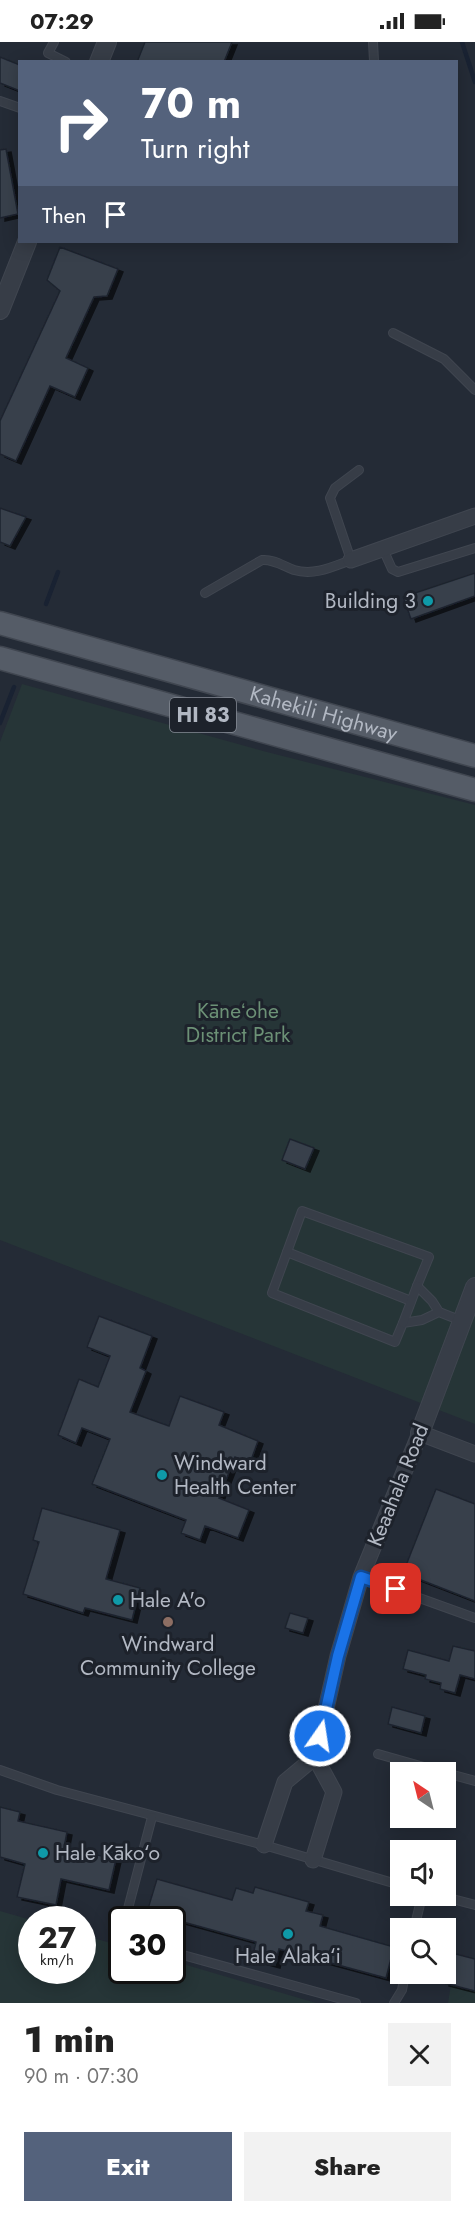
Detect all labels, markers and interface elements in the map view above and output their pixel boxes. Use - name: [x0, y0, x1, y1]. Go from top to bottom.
- text: 07:29: [30, 5, 94, 37]
- text: 70 m: [141, 73, 241, 134]
- icon: right: [42, 84, 120, 162]
- text: Turn right: [141, 129, 249, 168]
- icon: arrive: [99, 198, 132, 231]
- text: Then: [42, 199, 87, 231]
- place label: Building 3: [325, 586, 416, 616]
- marker: Building 3: [421, 594, 435, 608]
- street label: Kahekili Highway: [246, 679, 402, 749]
- road number: HI 83: [170, 698, 236, 732]
- park label: Kāneʻohe District Park: [186, 996, 291, 1050]
- street label: Keaahala Road: [360, 1419, 436, 1551]
- place label: Windward Health Center: [174, 1448, 297, 1502]
- marker: Windward Health Center: [155, 1468, 169, 1482]
- pin: [370, 1563, 421, 1614]
- icon: arrive: [379, 1572, 412, 1605]
- place label: Hale A'o: [130, 1585, 205, 1615]
- marker: Hale A'o: [111, 1593, 125, 1607]
- marker: Windward Community College: [161, 1615, 175, 1629]
- place label: Windward Community College: [80, 1629, 256, 1683]
- position arrow: [288, 1704, 352, 1768]
- north arrow: [390, 1762, 456, 1828]
- map controls: [390, 1762, 456, 1984]
- place label: Hale Kāko‘o: [55, 1838, 160, 1868]
- button: sound: [390, 1840, 456, 1906]
- marker: Hale Kāko‘o: [36, 1846, 50, 1860]
- speed limit sign: 30: [108, 1906, 186, 1984]
- text: 27: [38, 1916, 76, 1959]
- button: search: [390, 1918, 456, 1984]
- marker: Hale Alaka‘i: [281, 1927, 295, 1941]
- place label: Hale Alaka‘i: [235, 1941, 341, 1971]
- text: km/h: [40, 1949, 74, 1971]
- text: 1 min: [24, 2013, 115, 2065]
- button: close: [388, 2023, 451, 2086]
- text: 90 m · 07:30: [24, 2062, 139, 2091]
- button: Exit: [24, 2132, 232, 2201]
- button: Share: [244, 2132, 451, 2201]

